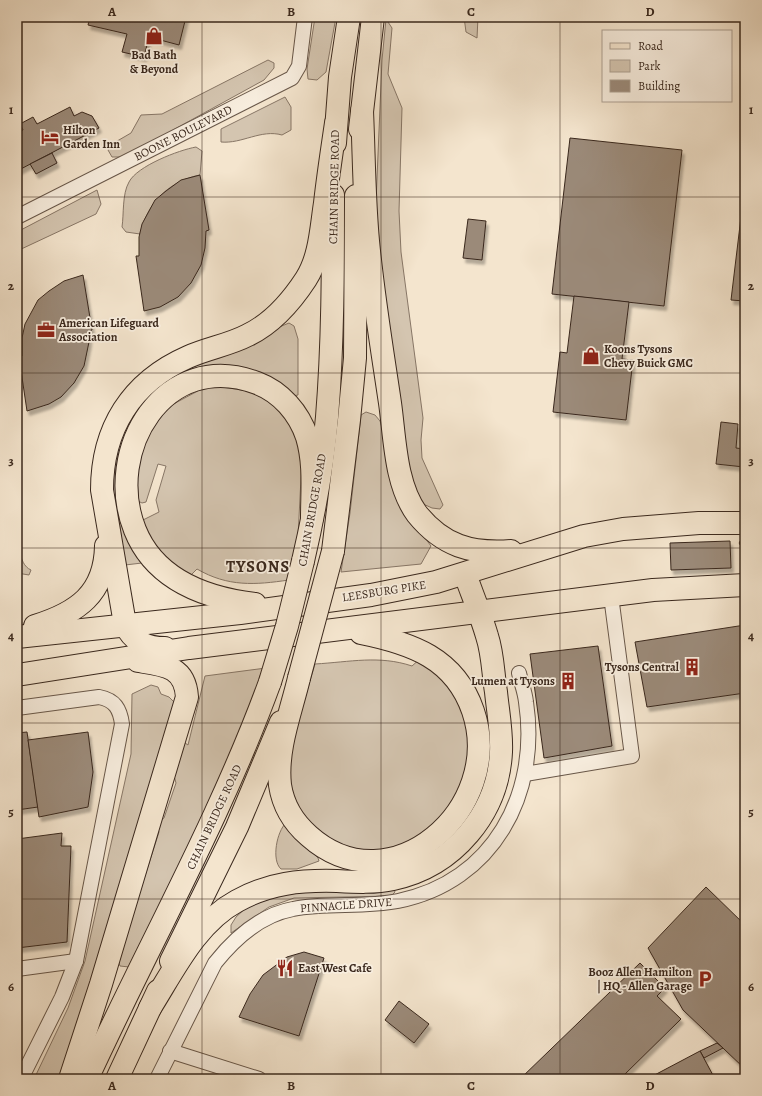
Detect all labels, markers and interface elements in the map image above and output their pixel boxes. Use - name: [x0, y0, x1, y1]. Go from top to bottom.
- text: A: [107, 3, 117, 20]
- text: B: [287, 3, 295, 20]
- text: C: [467, 3, 475, 20]
- text: D: [645, 3, 655, 20]
- shop icon: Bad Bath & Beyond: [144, 26, 164, 46]
- legend: [602, 30, 732, 102]
- text: Road: [638, 38, 664, 54]
- place label: Bad Bath & Beyond: [130, 47, 179, 77]
- text: Park: [638, 58, 661, 74]
- text: Building: [638, 78, 680, 94]
- text: 1: [9, 101, 14, 118]
- street label: BOONE BOULEVARD: [131, 101, 235, 165]
- text: 1: [749, 101, 754, 118]
- place label: Hilton Garden Inn: [63, 122, 120, 152]
- hotel icon: Hilton Garden Inn: [40, 127, 60, 147]
- street label: CHAIN BRIDGE ROAD: [325, 130, 343, 244]
- text: 2: [8, 277, 15, 294]
- text: 2: [748, 277, 755, 294]
- place label: American Lifeguard Association: [58, 315, 160, 345]
- office icon: American Lifeguard Association: [36, 320, 56, 340]
- place label: Koons Tysons Chevy Buick GMC: [604, 341, 693, 371]
- shop icon: Koons Tysons Chevy Buick GMC: [581, 346, 601, 366]
- text: 3: [8, 452, 14, 469]
- street label: CHAIN BRIDGE ROAD: [294, 452, 330, 568]
- text: 3: [748, 452, 754, 469]
- district label: TYSONS: [226, 556, 290, 578]
- street label: LEESBURG PIKE: [341, 576, 427, 606]
- text: 4: [8, 627, 14, 644]
- text: 4: [748, 627, 754, 644]
- building icon: Tysons Central: [682, 657, 702, 677]
- place label: Tysons Central: [605, 659, 680, 675]
- building icon: Lumen at Tysons: [558, 671, 578, 691]
- place label: Lumen at Tysons: [471, 673, 555, 689]
- street label: CHAIN BRIDGE ROAD: [183, 762, 245, 872]
- text: 5: [8, 803, 14, 820]
- text: 5: [748, 803, 754, 820]
- street label: PINNACLE DRIVE: [299, 894, 393, 916]
- restaurant icon: East West Cafe: [275, 958, 295, 978]
- place label: East West Cafe: [298, 960, 372, 976]
- place label: Booz Allen Hamilton | HQ - Allen Garage: [588, 964, 692, 994]
- parking icon: Booz Allen Hamilton | HQ - Allen Garage: [695, 969, 715, 989]
- text: 6: [8, 978, 14, 995]
- text: 6: [748, 978, 754, 995]
- text: A: [107, 1077, 117, 1094]
- text: B: [287, 1077, 295, 1094]
- text: C: [467, 1077, 475, 1094]
- text: D: [645, 1077, 655, 1094]

